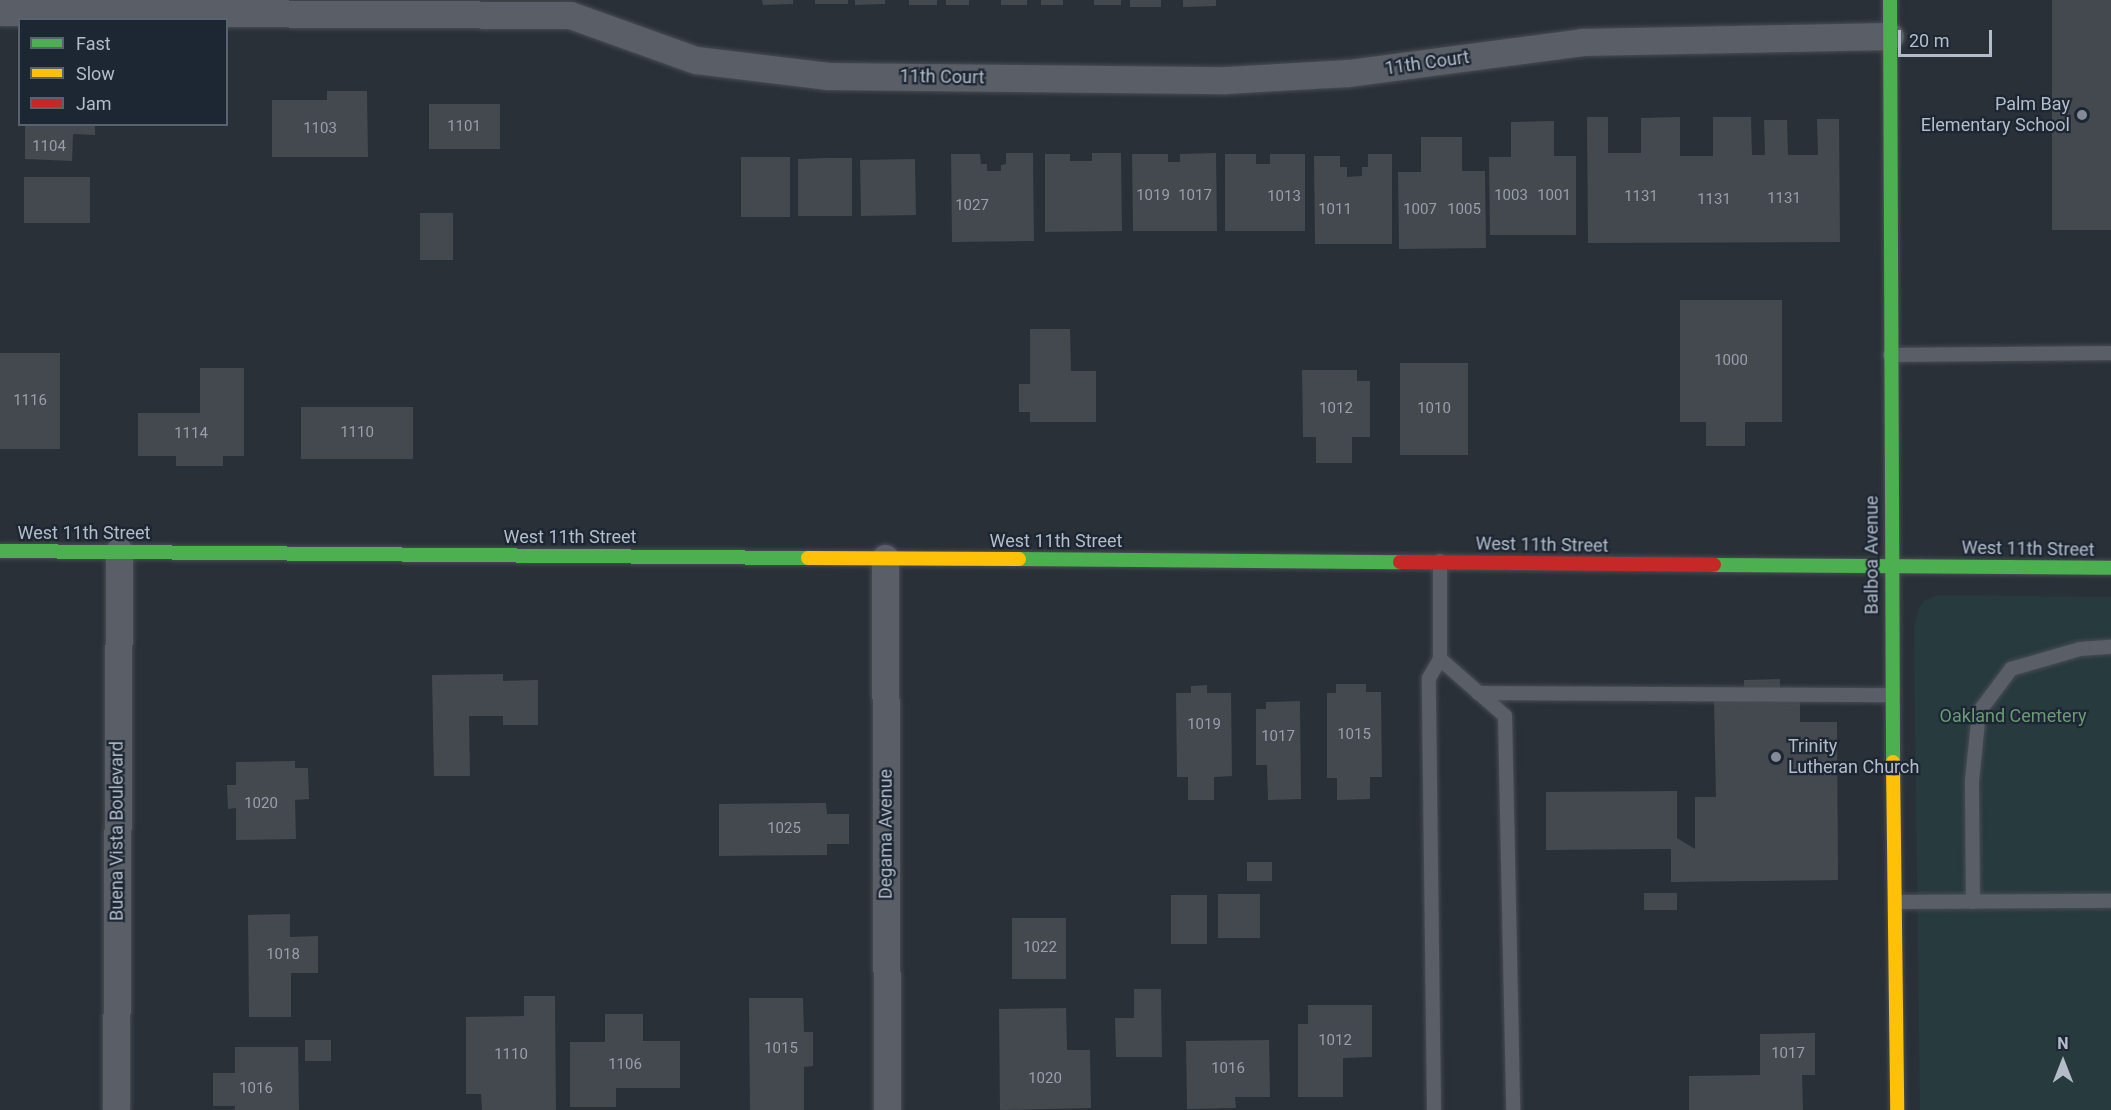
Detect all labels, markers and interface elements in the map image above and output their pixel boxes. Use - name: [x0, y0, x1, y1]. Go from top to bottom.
- legend: [18, 18, 228, 126]
- scale bar: [1901, 18, 1996, 56]
- text: 20 m: [1909, 30, 1949, 51]
- text: Fast: [76, 33, 111, 54]
- street label: 11th Court: [1383, 46, 1471, 80]
- text: Slow: [76, 63, 115, 84]
- street label: 11th Court: [899, 65, 985, 89]
- text: Jam: [76, 93, 112, 114]
- place label: Palm Bay Elementary School: [1921, 94, 2070, 136]
- marker: Palm Bay Elementary School: [2075, 108, 2089, 122]
- house number: 1101: [447, 118, 481, 136]
- house number: 1103: [303, 120, 337, 138]
- house number: 1104: [32, 138, 66, 156]
- house number: 1019: [1136, 187, 1170, 205]
- house number: 1017: [1178, 187, 1212, 205]
- house number: 1003: [1494, 187, 1528, 205]
- house number: 1001: [1537, 187, 1571, 205]
- house number: 1013: [1267, 188, 1301, 206]
- house number: 1131: [1624, 188, 1658, 206]
- house number: 1131: [1767, 190, 1801, 208]
- house number: 1131: [1697, 191, 1731, 209]
- house number: 1027: [955, 197, 989, 215]
- house number: 1011: [1318, 201, 1352, 219]
- house number: 1007: [1403, 201, 1437, 219]
- house number: 1005: [1447, 201, 1481, 219]
- house number: 1000: [1714, 352, 1748, 370]
- house number: 1116: [13, 392, 47, 410]
- house number: 1012: [1319, 400, 1353, 418]
- house number: 1010: [1417, 400, 1451, 418]
- house number: 1110: [340, 424, 374, 442]
- house number: 1114: [174, 425, 208, 443]
- street label: Balboa Avenue: [1861, 496, 1883, 614]
- street label: West 11th Street: [18, 522, 150, 544]
- street label: West 11th Street: [504, 526, 636, 548]
- street label: West 11th Street: [990, 530, 1122, 552]
- street label: West 11th Street: [1475, 533, 1609, 557]
- street label: West 11th Street: [1961, 537, 2095, 561]
- park label: Oakland Cemetery: [1940, 705, 2086, 727]
- house number: 1019: [1187, 716, 1221, 734]
- house number: 1015: [1337, 726, 1371, 744]
- house number: 1017: [1261, 728, 1295, 746]
- place label: Trinity Lutheran Church: [1788, 736, 1919, 778]
- street label: Buena Vista Boulevard: [106, 741, 128, 921]
- marker: Trinity Lutheran Church: [1769, 750, 1783, 764]
- street label: Degama Avenue: [875, 769, 897, 899]
- house number: 1020: [244, 795, 278, 813]
- house number: 1025: [767, 820, 801, 838]
- house number: 1022: [1023, 939, 1057, 957]
- house number: 1018: [266, 946, 300, 964]
- house number: 1012: [1318, 1032, 1352, 1050]
- north arrow: [2033, 1032, 2093, 1092]
- text: N: [2057, 1034, 2069, 1053]
- house number: 1015: [764, 1040, 798, 1058]
- house number: 1017: [1771, 1045, 1805, 1063]
- house number: 1110: [494, 1046, 528, 1064]
- house number: 1106: [608, 1056, 642, 1074]
- house number: 1016: [1211, 1060, 1245, 1078]
- house number: 1020: [1028, 1070, 1062, 1088]
- house number: 1016: [239, 1080, 273, 1098]

